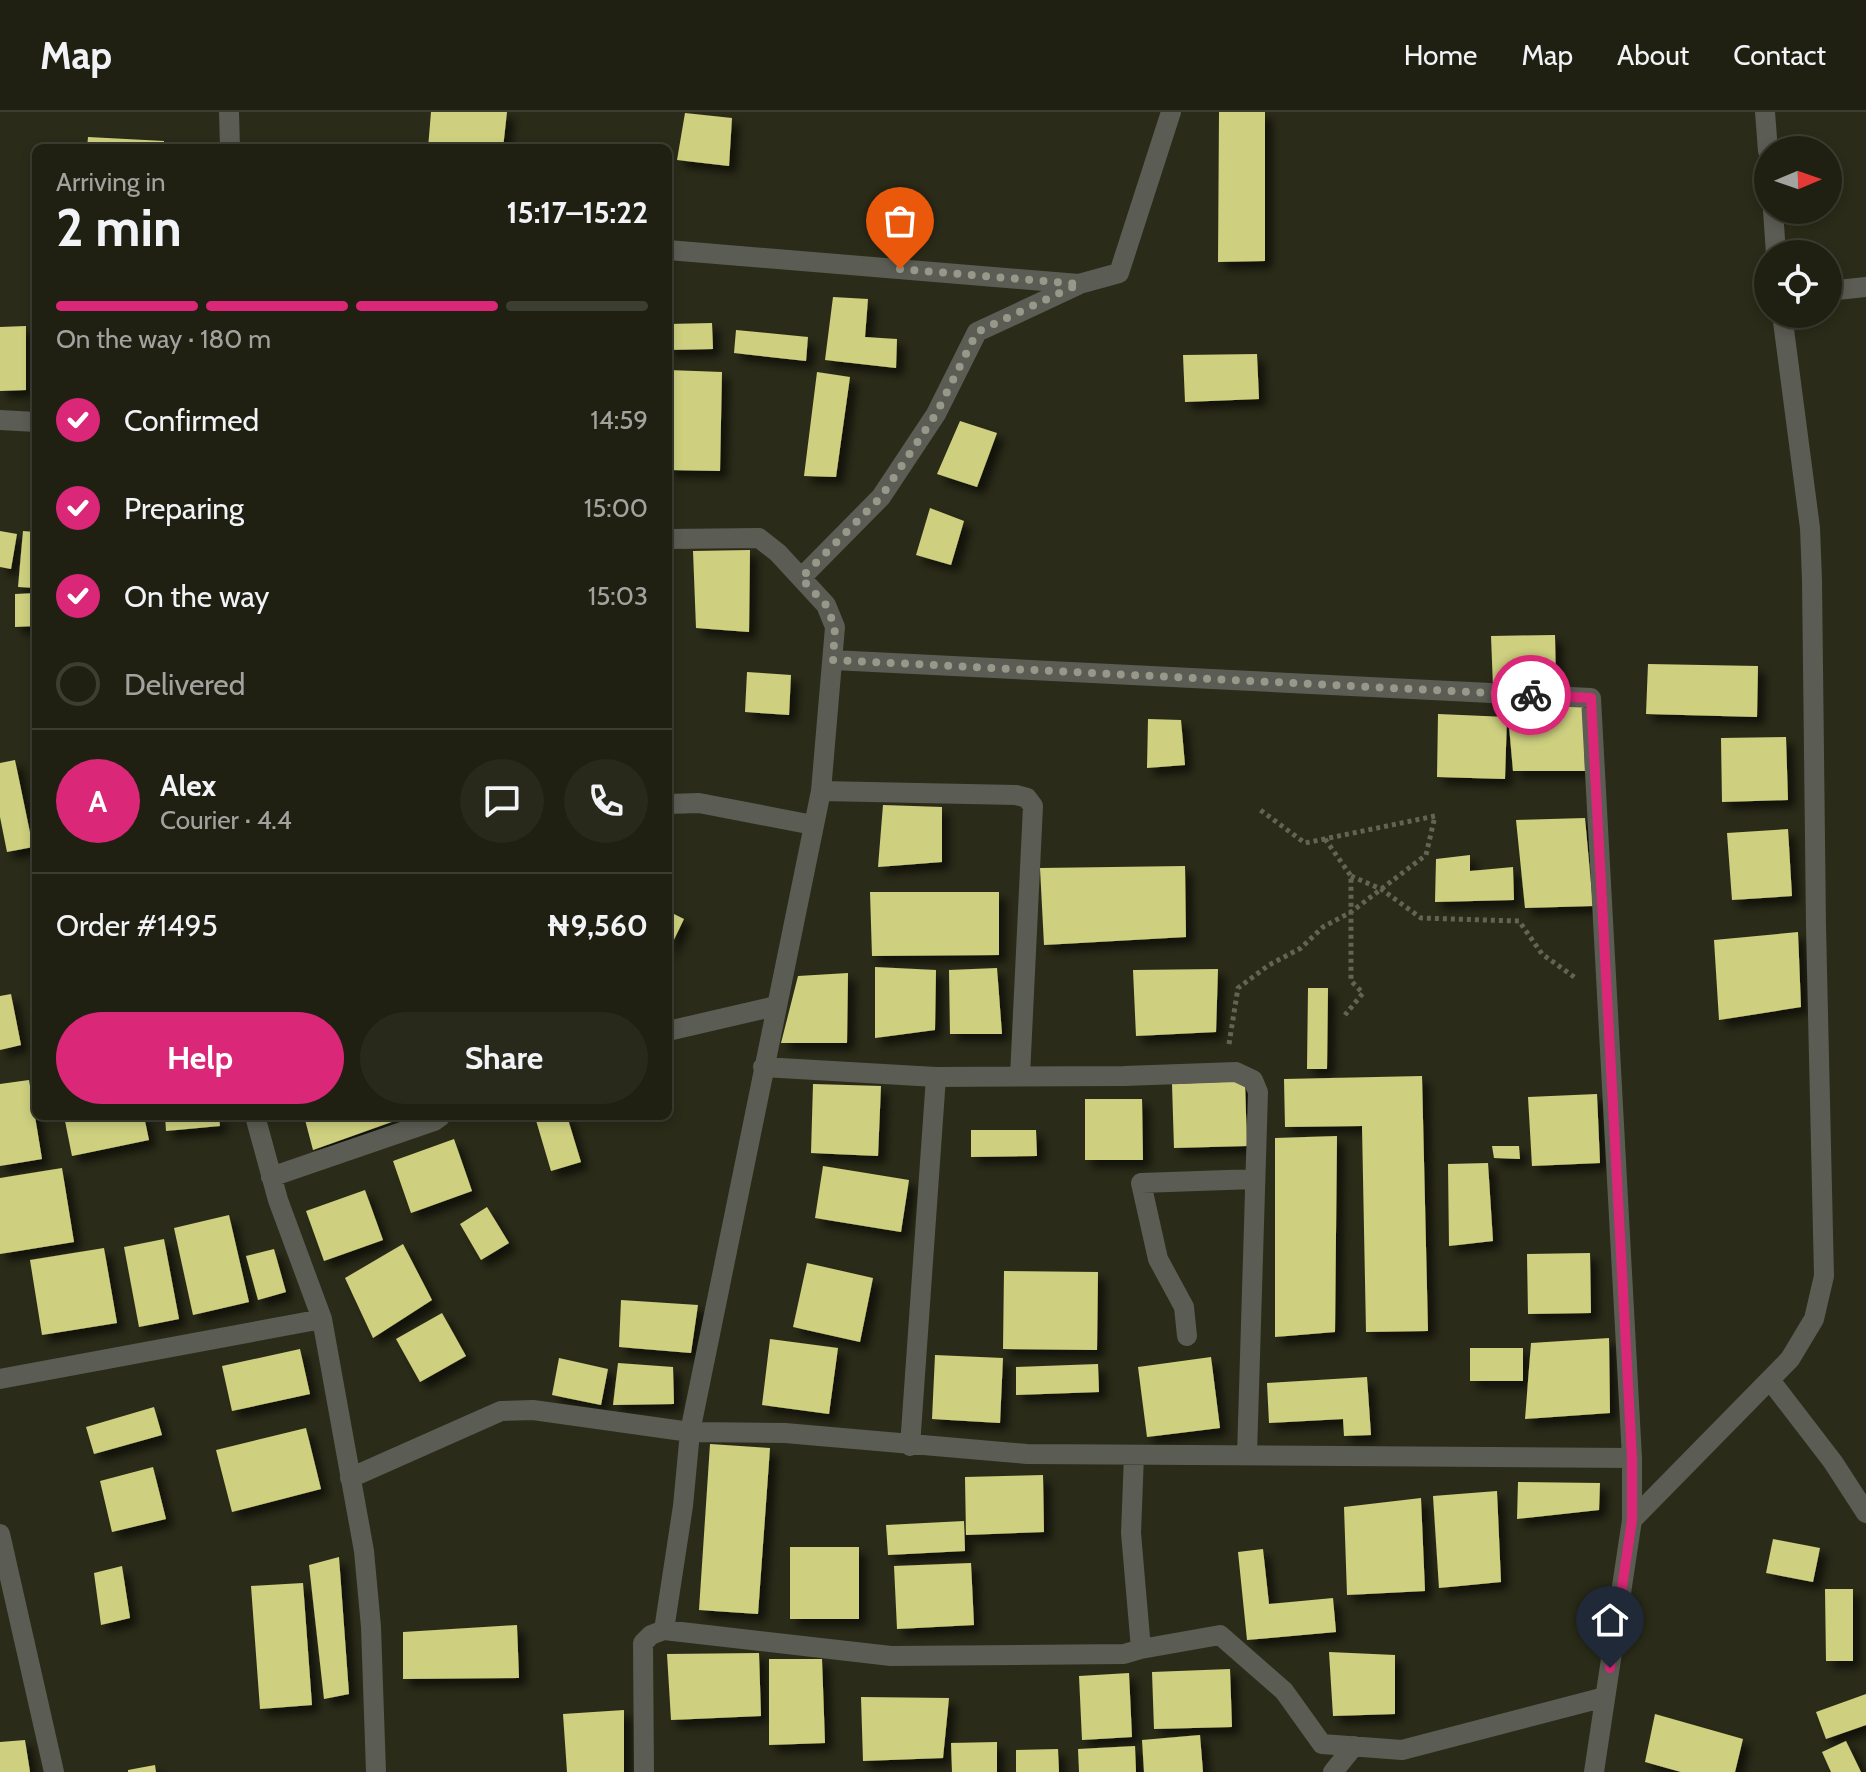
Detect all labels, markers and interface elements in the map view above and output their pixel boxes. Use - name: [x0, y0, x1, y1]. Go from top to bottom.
- text: Map: [40, 32, 112, 79]
- text: Home: [1404, 38, 1477, 72]
- text: Map: [1521, 38, 1573, 72]
- text: About: [1617, 38, 1689, 72]
- text: Contact: [1733, 38, 1826, 72]
- north arrow: [1754, 136, 1842, 224]
- map controls: [1754, 136, 1842, 328]
- text: Arriving in: [56, 166, 166, 198]
- pin: [866, 187, 934, 269]
- text: 15:17–15:22: [506, 194, 648, 231]
- text: 2 min: [56, 196, 182, 259]
- icon: bag: [878, 199, 922, 243]
- button: locate: [1754, 240, 1842, 328]
- text: On the way · 180 m: [56, 323, 271, 355]
- icon: check: [56, 398, 100, 442]
- text: Confirmed: [124, 402, 259, 439]
- text: 14:59: [590, 404, 648, 436]
- icon: check: [56, 486, 100, 530]
- text: Preparing: [124, 490, 244, 527]
- text: 15:00: [584, 492, 648, 524]
- icon: check: [56, 574, 100, 618]
- text: On the way: [124, 578, 269, 615]
- text: 15:03: [588, 580, 648, 612]
- courier: [1491, 655, 1571, 735]
- text: Delivered: [124, 666, 245, 703]
- icon: bike: [1509, 673, 1553, 717]
- button: chat: [460, 759, 544, 843]
- button: phone: [564, 759, 648, 843]
- text: Alex: [160, 767, 216, 804]
- text: A: [89, 783, 107, 820]
- text: Courier · 4.4: [160, 804, 292, 836]
- text: Order #1495: [56, 907, 218, 944]
- text: ₦9,560: [546, 907, 648, 944]
- button: Help: [56, 1012, 344, 1104]
- button: Share: [360, 1012, 648, 1104]
- pin: [1576, 1586, 1644, 1668]
- icon: home: [1588, 1598, 1632, 1642]

